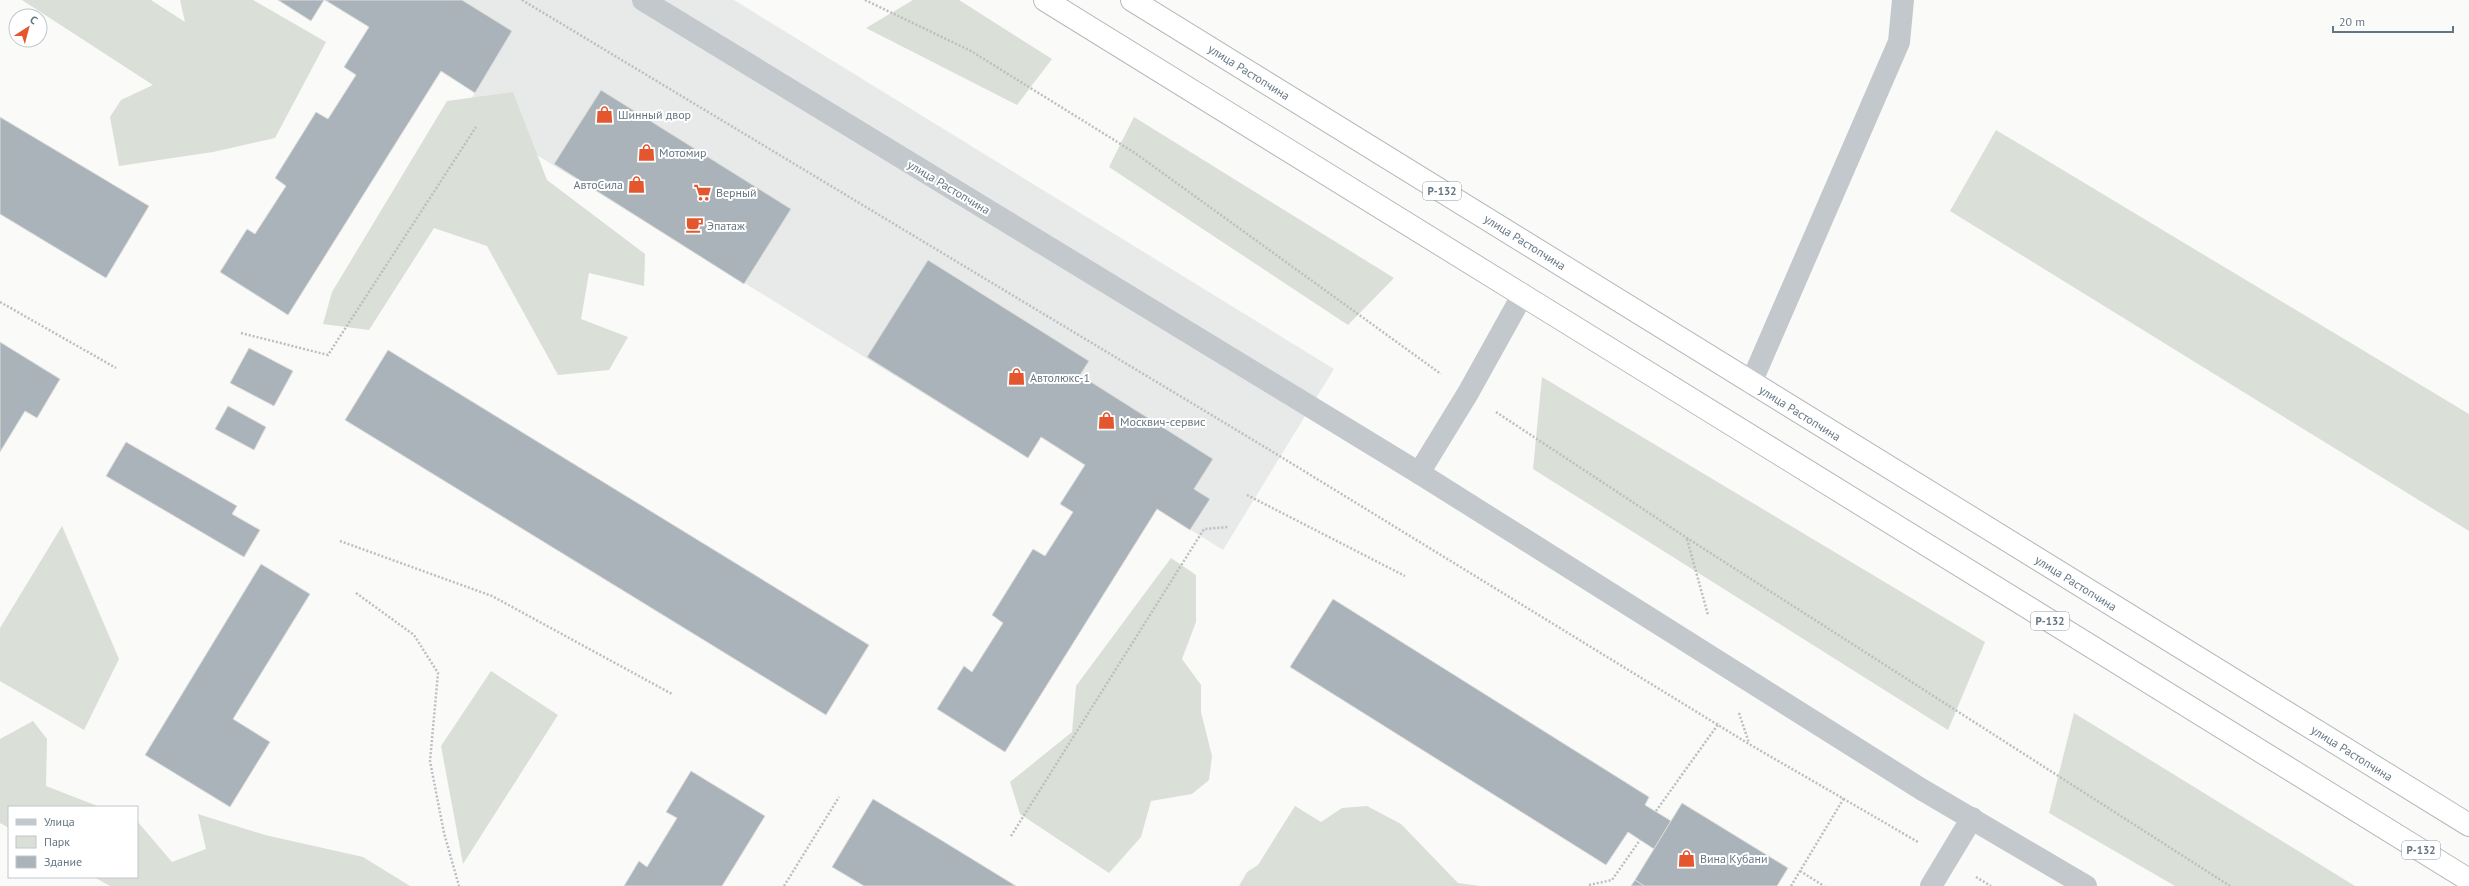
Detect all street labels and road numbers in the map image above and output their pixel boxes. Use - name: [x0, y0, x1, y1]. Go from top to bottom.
- street label: улица Растопчина: [1205, 41, 1293, 103]
- street label: улица Растопчина: [905, 156, 993, 218]
- road number: Р-132: [1423, 182, 1461, 200]
- street label: улица Растопчина: [1481, 211, 1569, 273]
- street label: улица Растопчина: [1756, 382, 1844, 444]
- street label: улица Растопчина: [2032, 552, 2120, 614]
- road number: Р-132: [2031, 612, 2069, 630]
- street label: улица Растопчина: [2308, 722, 2396, 784]
- road number: Р-132: [2402, 841, 2440, 859]

